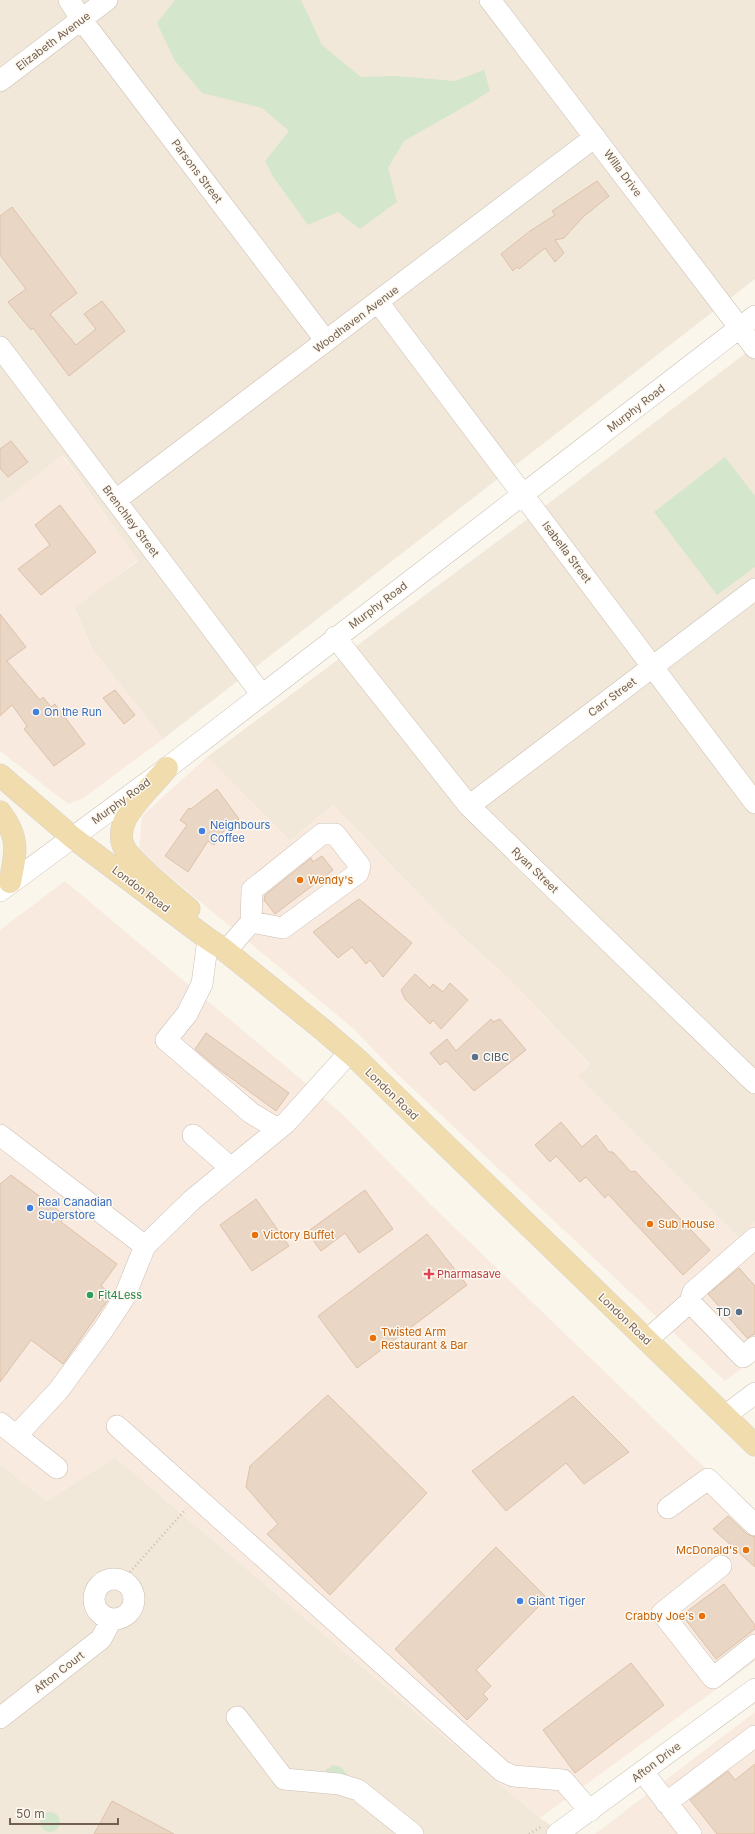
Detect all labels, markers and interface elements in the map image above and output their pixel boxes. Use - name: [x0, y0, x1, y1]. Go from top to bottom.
- street label: Elizabeth Avenue: [13, 9, 93, 73]
- street label: Parsons Street: [168, 136, 226, 206]
- street label: Willa Drive: [601, 147, 645, 199]
- street label: Woodhaven Avenue: [311, 282, 401, 356]
- street label: Murphy Road: [604, 381, 668, 435]
- street label: Brenchley Street: [100, 482, 163, 560]
- street label: Isabella Street: [539, 518, 595, 586]
- street label: Murphy Road: [346, 578, 410, 632]
- street label: Carr Street: [585, 674, 639, 720]
- place label: On the Run: [44, 705, 102, 719]
- marker: On the Run: [31, 707, 41, 717]
- street label: Murphy Road: [89, 775, 153, 827]
- place label: Neighbours Coffee: [210, 818, 271, 845]
- marker: Neighbours Coffee: [197, 826, 207, 836]
- street label: Ryan Street: [509, 844, 562, 896]
- street label: London Road: [109, 863, 173, 915]
- place label: Wendy's: [308, 873, 353, 887]
- marker: Wendy's: [295, 875, 305, 885]
- place label: CIBC: [483, 1050, 509, 1064]
- marker: CIBC: [470, 1052, 480, 1062]
- street label: London Road: [362, 1065, 422, 1123]
- place label: Real Canadian Superstore: [38, 1195, 112, 1222]
- marker: Real Canadian Superstore: [25, 1203, 35, 1213]
- place label: Sub House: [658, 1217, 715, 1231]
- marker: Sub House: [645, 1219, 655, 1229]
- place label: Victory Buffet: [263, 1228, 335, 1242]
- marker: Victory Buffet: [250, 1230, 260, 1240]
- place label: Pharmasave: [437, 1267, 501, 1281]
- marker: Pharmasave: [424, 1269, 434, 1279]
- place label: Fit4Less: [98, 1288, 142, 1302]
- marker: Fit4Less: [85, 1290, 95, 1300]
- street label: London Road: [595, 1290, 655, 1348]
- place label: TD: [716, 1305, 731, 1319]
- marker: TD: [734, 1307, 744, 1317]
- place label: Twisted Arm Restaurant & Bar: [381, 1325, 468, 1352]
- marker: Twisted Arm Restaurant & Bar: [368, 1333, 378, 1343]
- place label: McDonald's: [676, 1543, 738, 1557]
- marker: McDonald's: [741, 1545, 751, 1555]
- place label: Giant Tiger: [528, 1594, 585, 1608]
- marker: Giant Tiger: [515, 1596, 525, 1606]
- place label: Crabby Joe's: [625, 1609, 694, 1623]
- marker: Crabby Joe's: [697, 1611, 707, 1621]
- street label: Afton Court: [31, 1648, 87, 1696]
- street label: Afton Drive: [629, 1739, 683, 1785]
- scale bar: [10, 1800, 118, 1826]
- text: 50 m: [16, 1806, 45, 1821]

